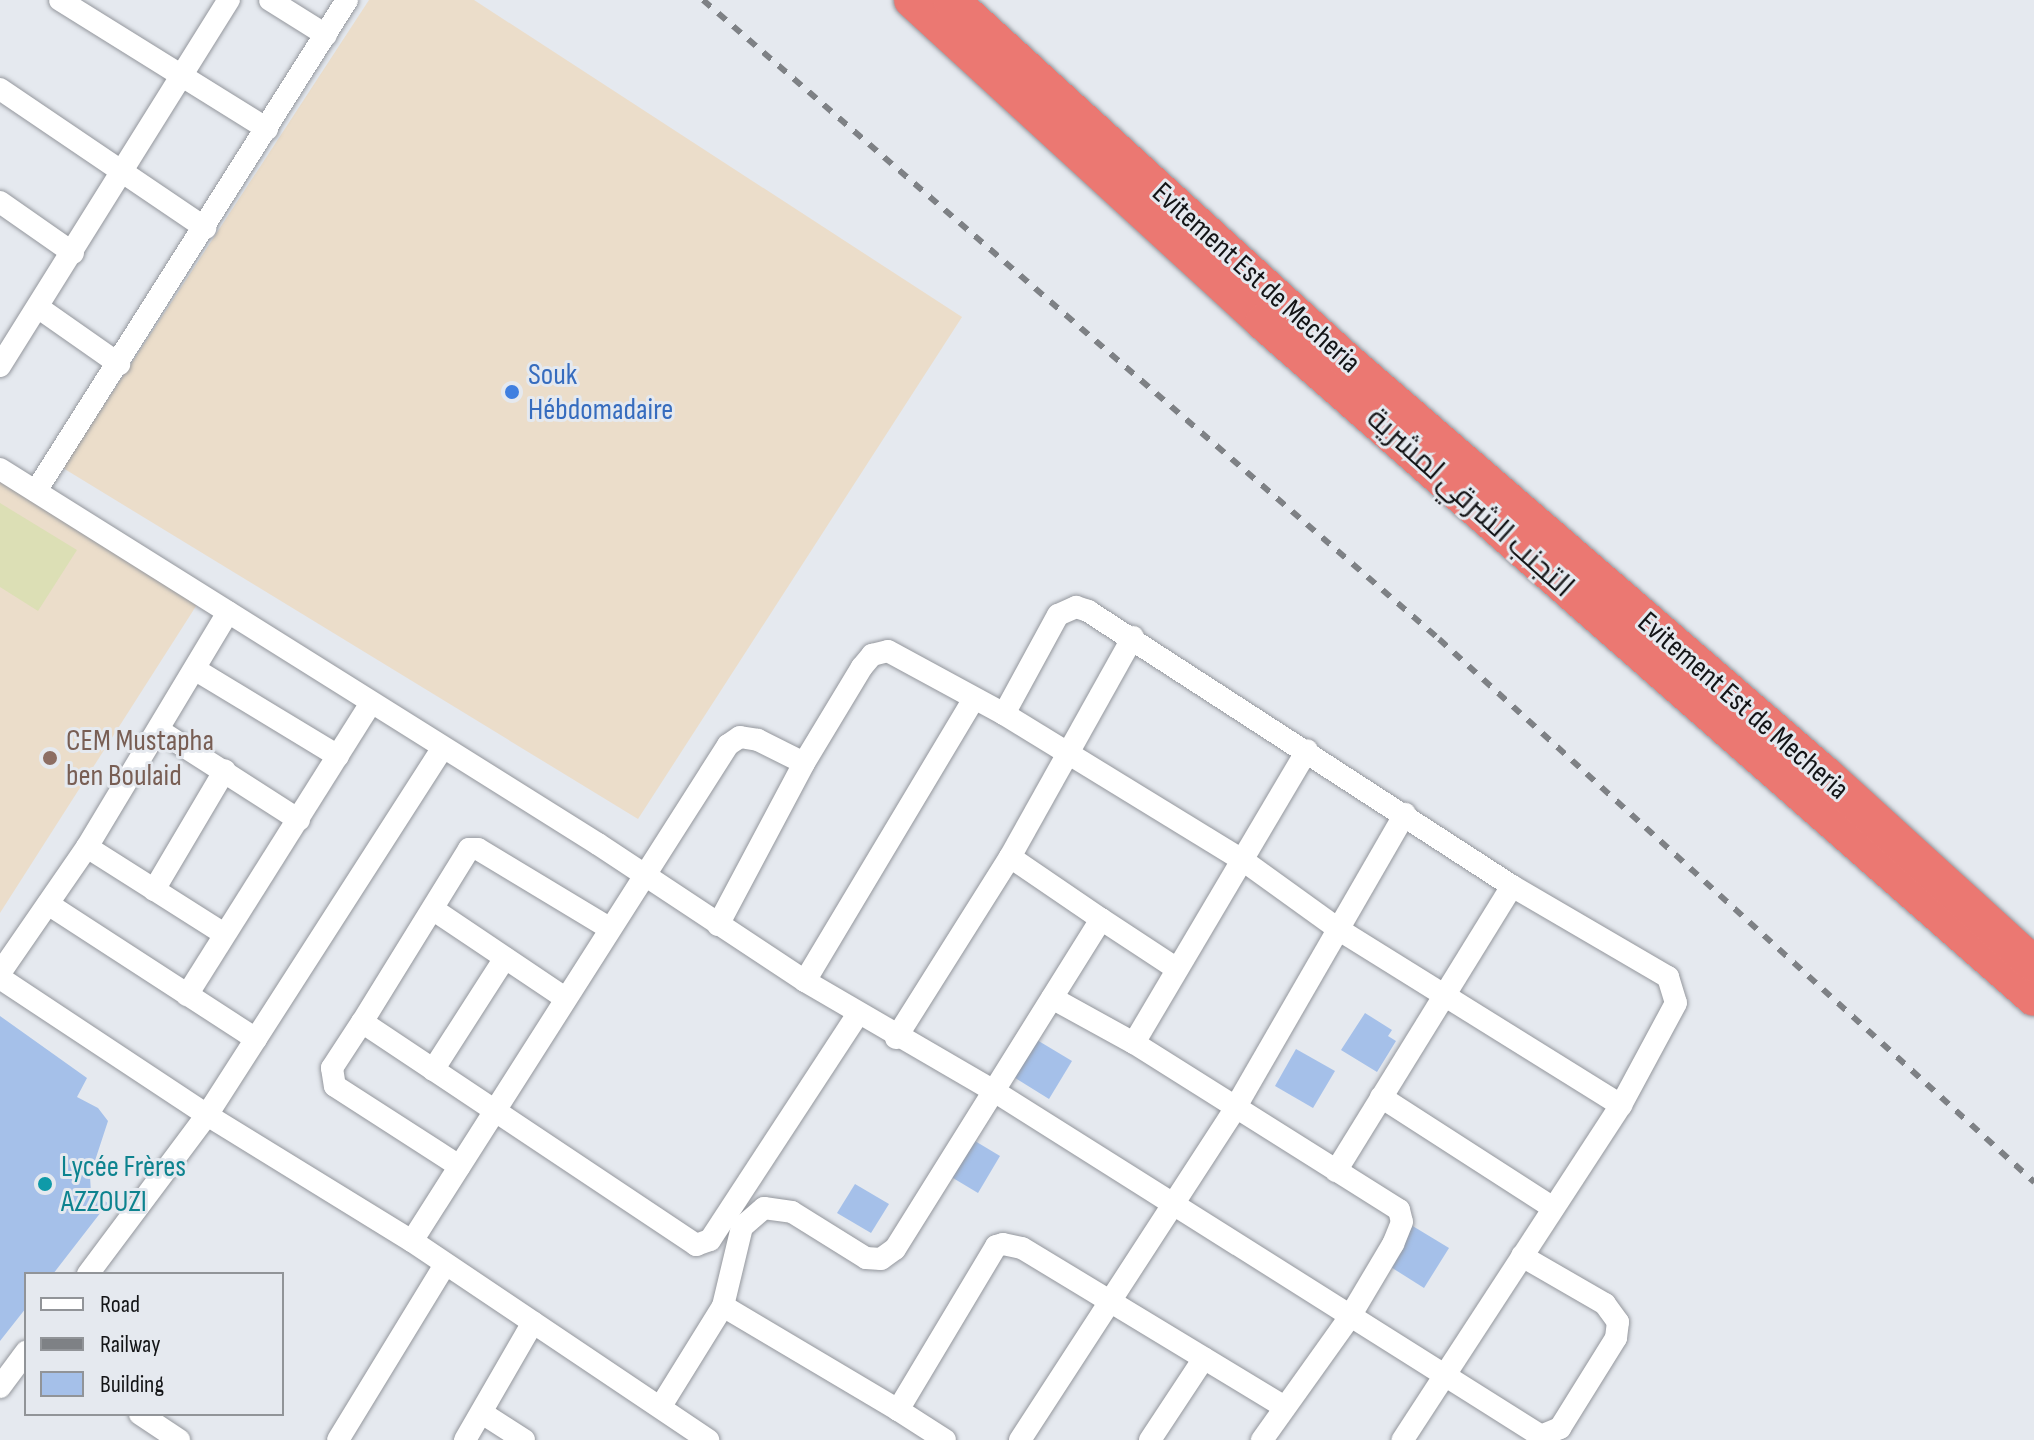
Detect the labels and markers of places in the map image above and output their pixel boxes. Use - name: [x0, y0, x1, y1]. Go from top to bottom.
- place label: Souk Hébdomadaire: [528, 357, 673, 428]
- marker: Souk Hébdomadaire: [503, 383, 521, 401]
- place label: CEM Mustapha ben Boulaid: [66, 723, 214, 794]
- marker: CEM Mustapha ben Boulaid: [41, 749, 59, 767]
- place label: Lycée Frères AZZOUZI: [61, 1149, 186, 1220]
- marker: Lycée Frères AZZOUZI: [36, 1175, 54, 1193]

